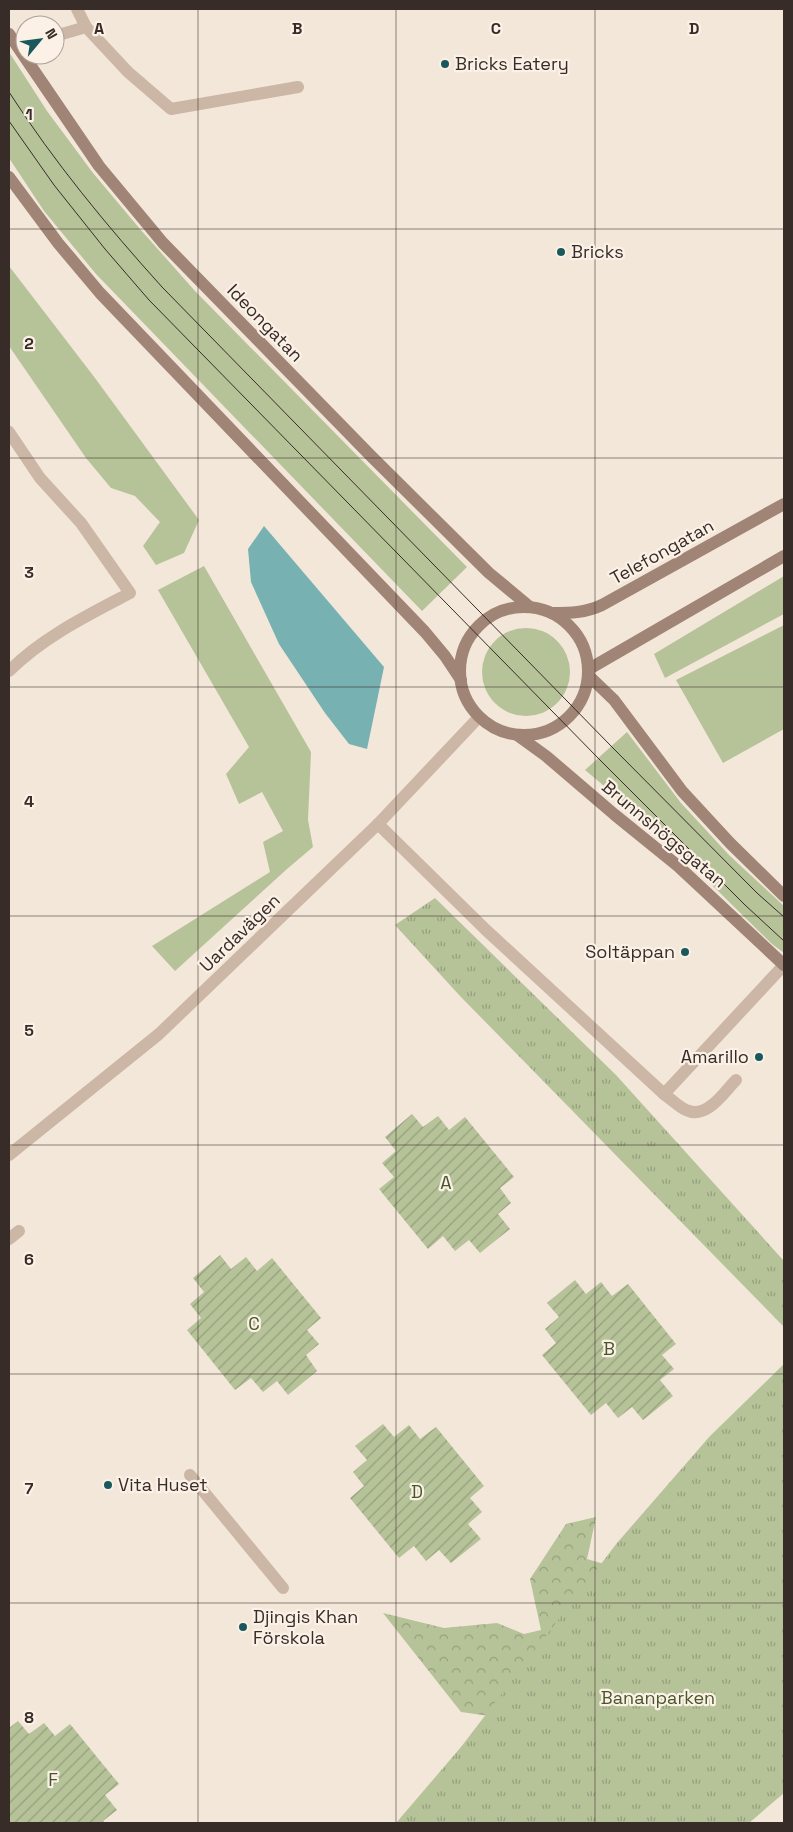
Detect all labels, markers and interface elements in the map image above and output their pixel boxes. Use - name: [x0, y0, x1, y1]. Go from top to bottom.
- north arrow: [15, 15, 65, 65]
- text: A: [94, 18, 104, 39]
- text: B: [292, 18, 302, 39]
- text: C: [491, 18, 501, 39]
- text: D: [689, 18, 699, 39]
- text: N: [41, 25, 62, 42]
- place label: Bricks Eatery: [455, 52, 569, 75]
- marker: Bricks Eatery: [439, 58, 451, 70]
- text: 1: [25, 104, 33, 125]
- place label: Bricks: [571, 240, 624, 263]
- marker: Bricks: [555, 246, 567, 258]
- street label: Ideongatan: [222, 279, 308, 367]
- text: 2: [24, 333, 34, 354]
- street label: Telefongatan: [606, 514, 718, 589]
- text: 3: [24, 562, 34, 583]
- street label: Brunnshögsgatan: [597, 775, 731, 892]
- text: 4: [24, 791, 34, 812]
- street label: Uardavägen: [195, 889, 285, 977]
- place label: Soltäppan: [585, 940, 675, 963]
- marker: Soltäppan: [679, 946, 691, 958]
- text: 5: [24, 1020, 34, 1041]
- place label: Amarillo: [681, 1045, 749, 1068]
- marker: Amarillo: [753, 1051, 765, 1063]
- park label: A: [440, 1171, 452, 1194]
- text: 6: [24, 1249, 34, 1270]
- park label: C: [248, 1312, 260, 1335]
- park label: B: [603, 1337, 615, 1360]
- place label: Vita Huset: [118, 1473, 208, 1496]
- text: 7: [25, 1478, 34, 1499]
- marker: Vita Huset: [102, 1479, 114, 1491]
- park label: D: [411, 1480, 423, 1503]
- place label: Djingis Khan Förskola: [253, 1605, 358, 1649]
- marker: Djingis Khan Förskola: [237, 1621, 249, 1633]
- park label: Bananparken: [601, 1686, 715, 1709]
- text: 8: [24, 1707, 34, 1728]
- park label: F: [48, 1768, 58, 1791]

